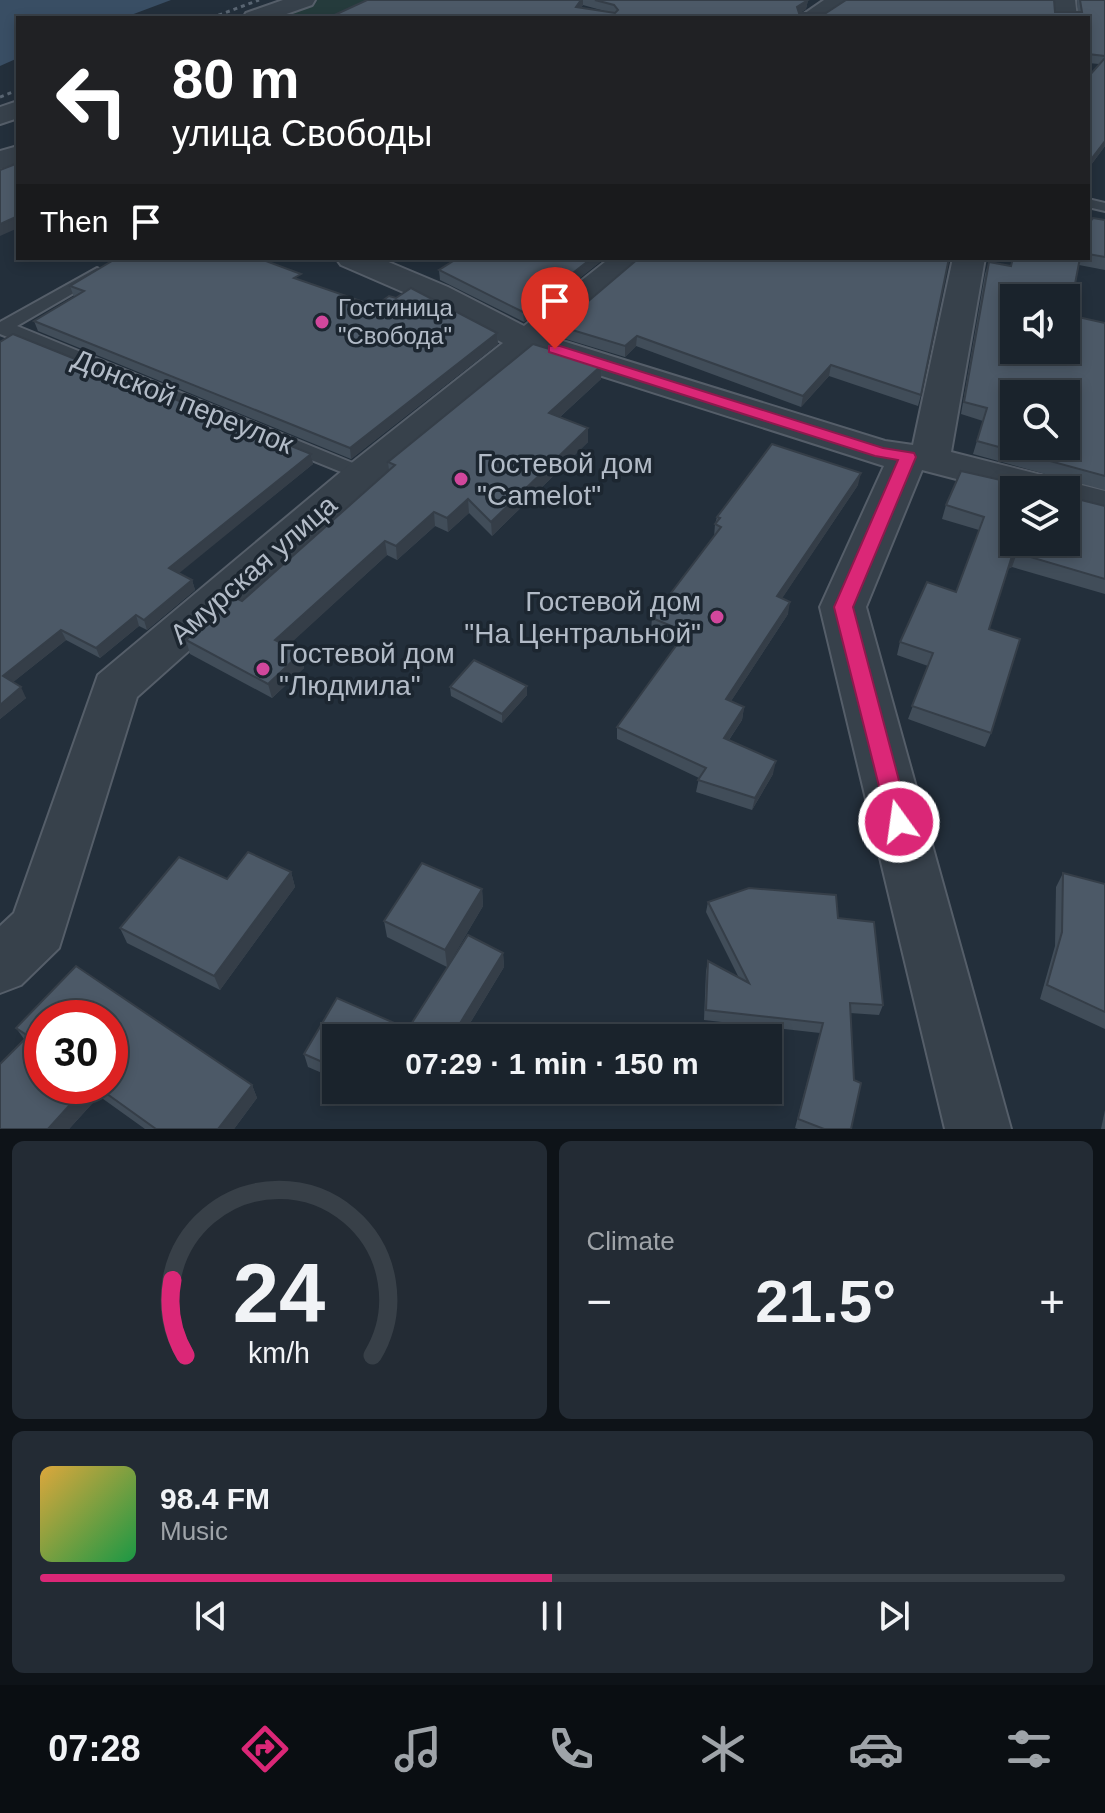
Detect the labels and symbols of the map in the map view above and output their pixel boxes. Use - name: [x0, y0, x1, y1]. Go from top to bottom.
- pin: [521, 267, 589, 349]
- place label: Гостиница "Свобода": [338, 294, 454, 349]
- marker: Гостиница "Свобода": [313, 313, 331, 331]
- street label: Донской переулок: [68, 343, 298, 460]
- place label: Гостевой дом "Camelot": [477, 448, 653, 511]
- marker: Гостевой дом "Camelot": [452, 470, 470, 488]
- street label: Амурская улица: [164, 489, 343, 650]
- place label: Гостевой дом "На Центральной": [464, 586, 701, 649]
- marker: Гостевой дом "На Центральной": [708, 608, 726, 626]
- place label: Гостевой дом "Людмила": [279, 638, 455, 701]
- marker: Гостевой дом "Людмила": [254, 660, 272, 678]
- position arrow: [857, 780, 941, 864]
- speed limit sign: 30: [24, 1000, 128, 1104]

